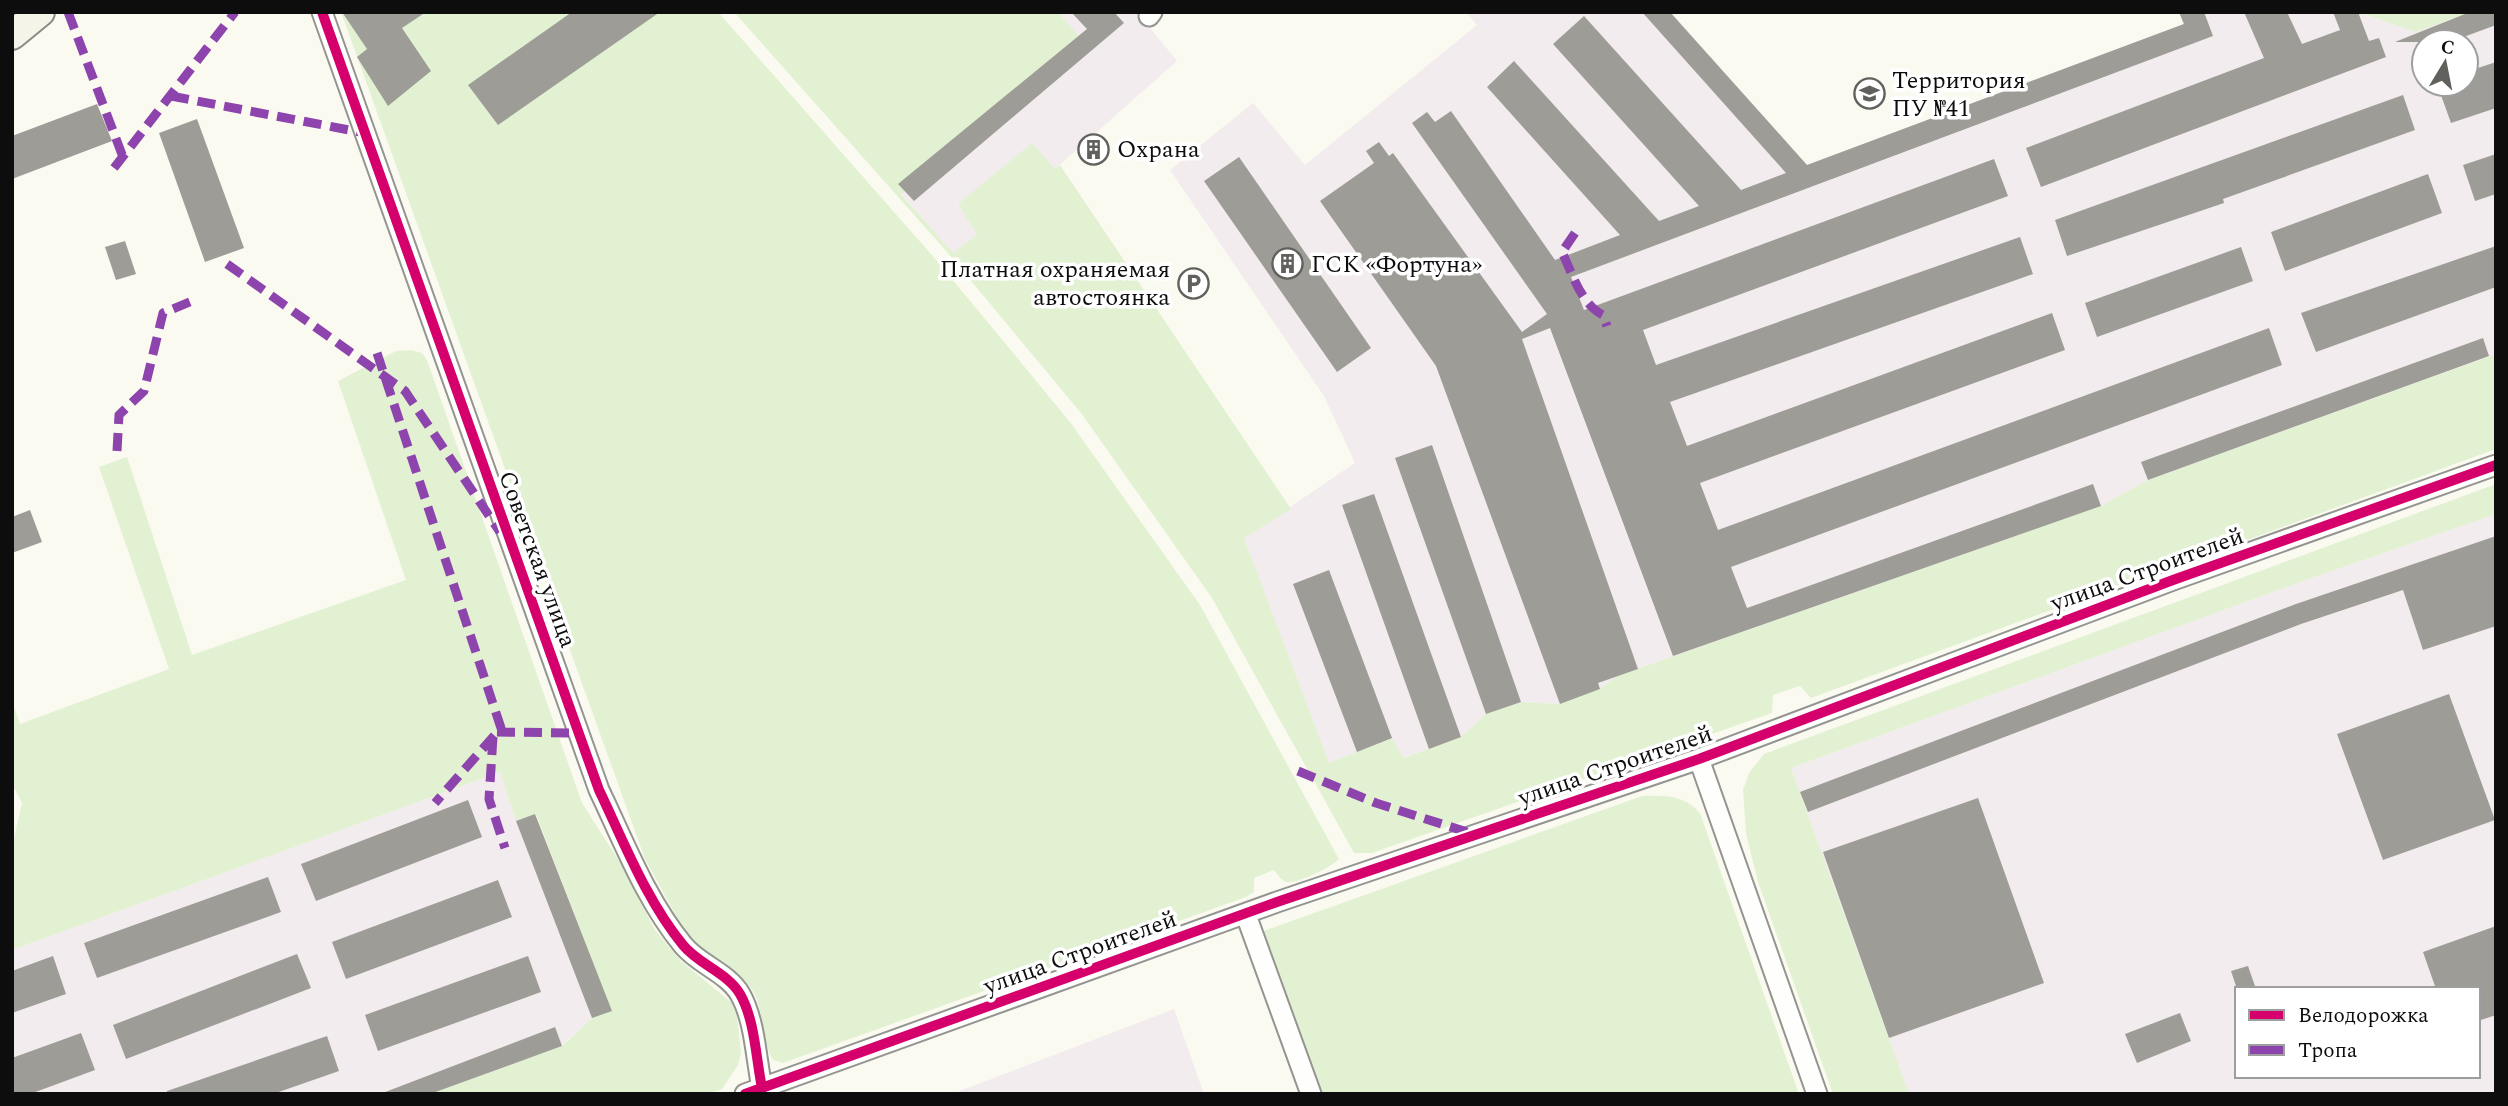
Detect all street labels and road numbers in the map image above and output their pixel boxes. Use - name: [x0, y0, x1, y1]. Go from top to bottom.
- street label: Советская улица: [488, 466, 586, 653]
- street label: улица Строителей: [2045, 518, 2249, 622]
- street label: улица Строителей: [1512, 716, 1717, 816]
- street label: улица Строителей: [978, 901, 1182, 1005]

